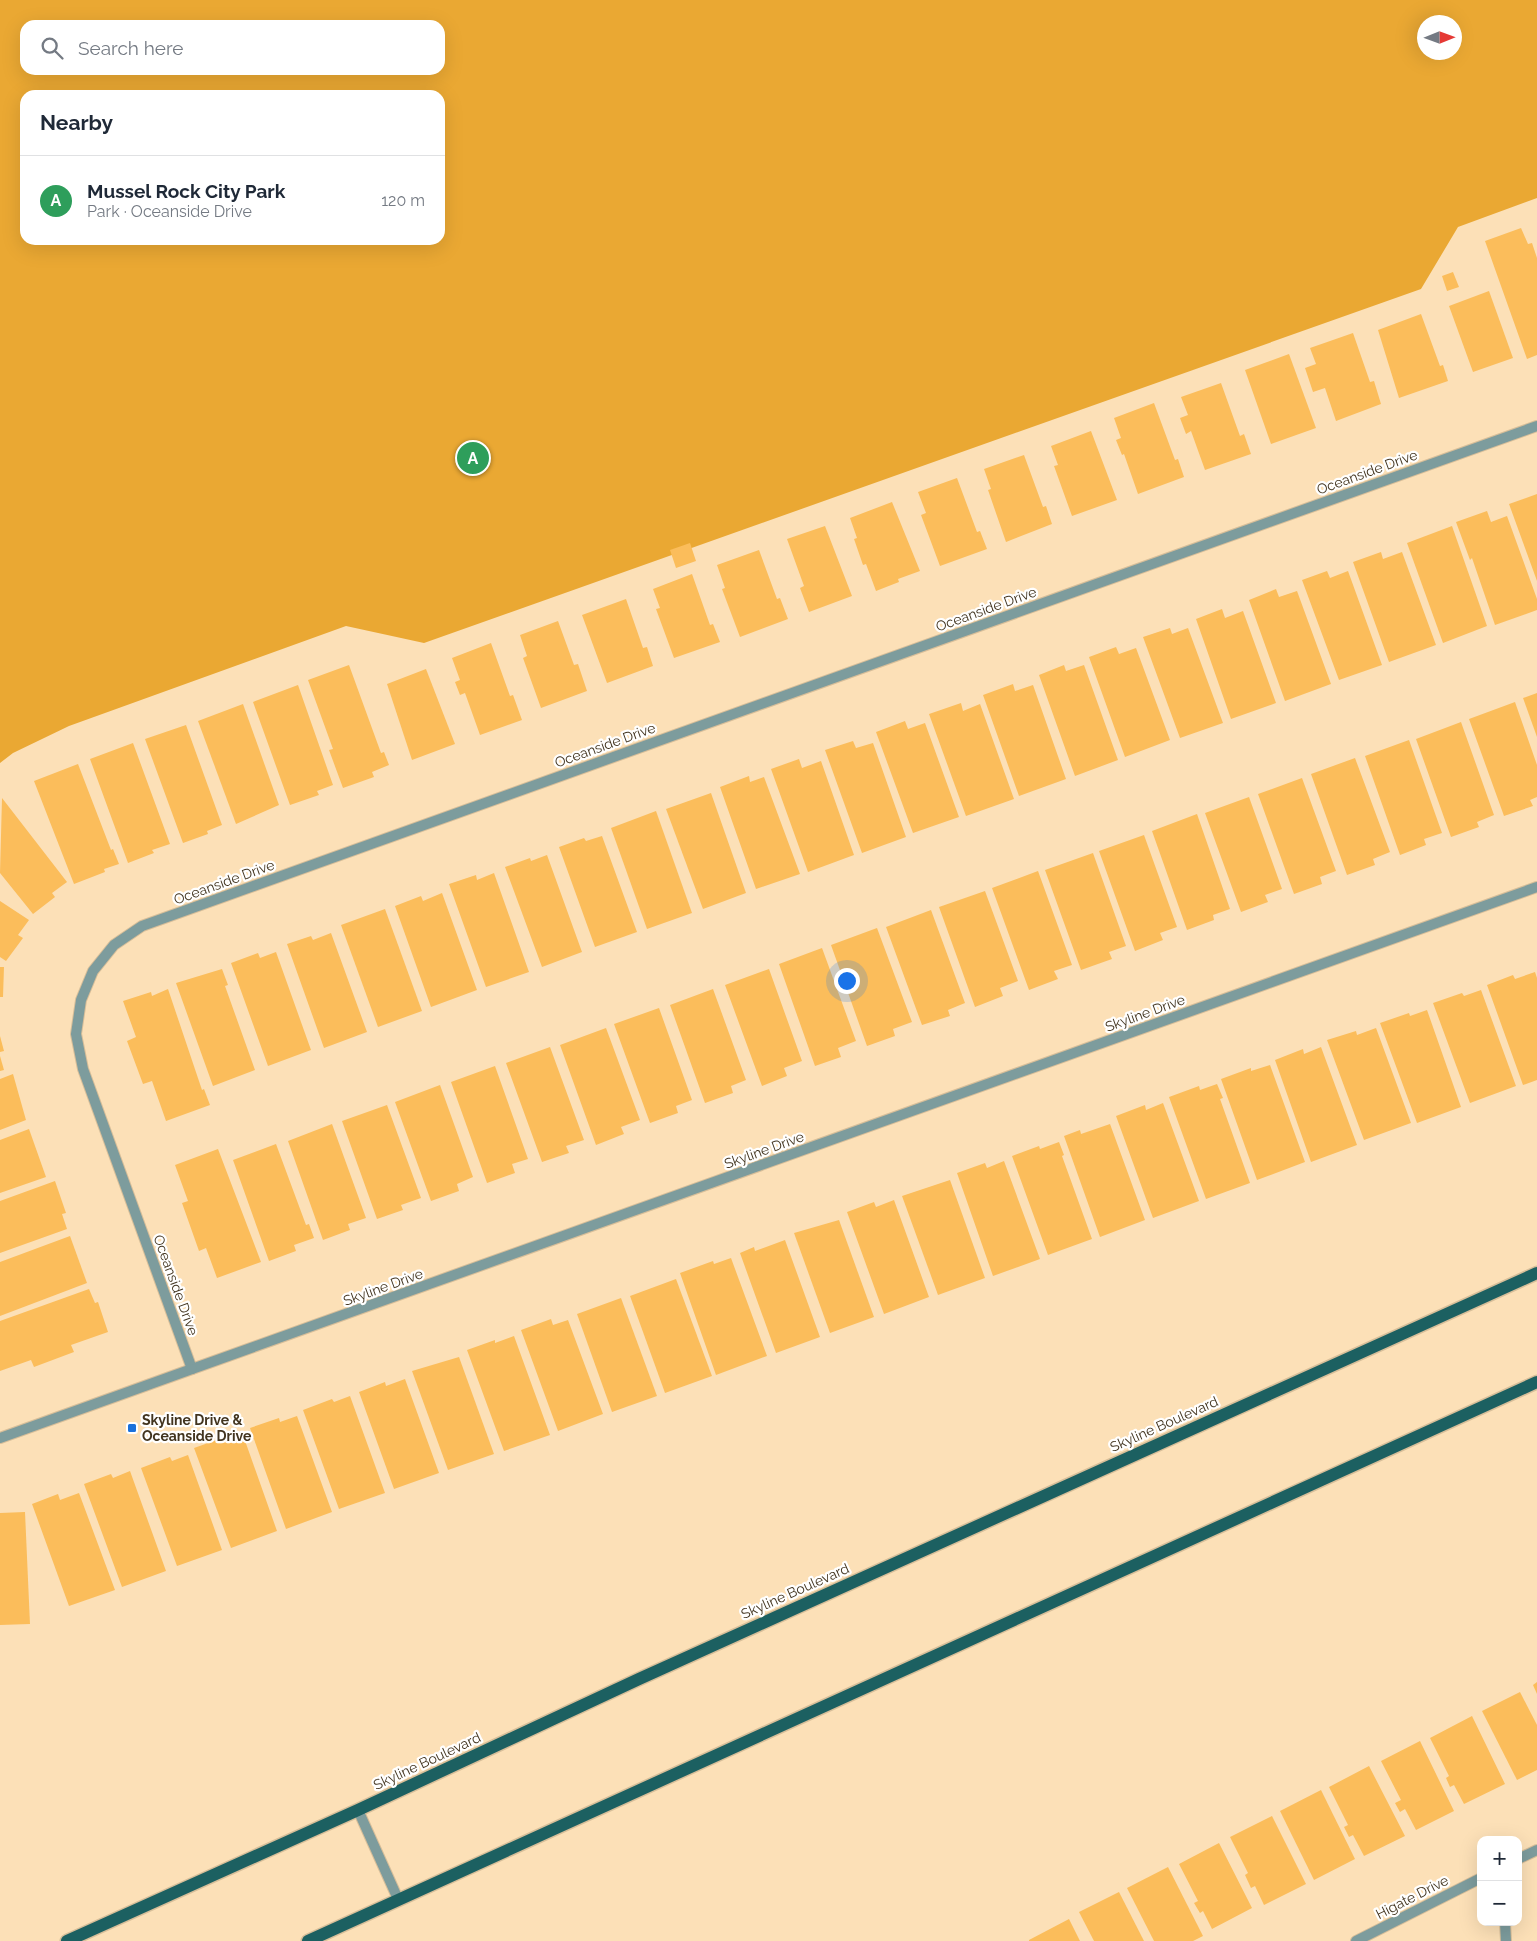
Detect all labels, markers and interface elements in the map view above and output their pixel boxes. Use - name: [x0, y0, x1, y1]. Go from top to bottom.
- north arrow: [1417, 15, 1462, 60]
- search box: [20, 20, 445, 75]
- icon: search: [38, 34, 66, 62]
- text: Search here: [78, 37, 184, 59]
- text: Nearby: [40, 110, 113, 135]
- text: Mussel Rock City Park: [87, 180, 285, 202]
- text: A: [51, 191, 61, 210]
- text: 120 m: [381, 191, 425, 210]
- text: Park · Oceanside Drive: [87, 202, 252, 221]
- pin: A: [457, 439, 489, 477]
- street label: Oceanside Drive: [1315, 446, 1419, 498]
- street label: Oceanside Drive: [934, 583, 1038, 635]
- street label: Oceanside Drive: [553, 719, 657, 771]
- street label: Oceanside Drive: [172, 856, 276, 908]
- your location: [834, 968, 860, 994]
- street label: Skyline Drive: [1103, 991, 1187, 1035]
- street label: Skyline Drive: [722, 1128, 806, 1172]
- street label: Oceanside Drive: [150, 1233, 202, 1337]
- street label: Skyline Drive: [341, 1265, 425, 1309]
- street label: Skyline Boulevard: [1108, 1393, 1220, 1455]
- place label: Skyline Drive & Oceanside Drive: [142, 1412, 252, 1444]
- marker: Skyline Drive & Oceanside Drive: [126, 1422, 138, 1434]
- street label: Skyline Boulevard: [739, 1560, 851, 1622]
- street label: Skyline Boulevard: [371, 1729, 483, 1793]
- map controls: [1477, 1836, 1522, 1926]
- button: +: [1477, 1836, 1522, 1881]
- street label: Higate Drive: [1373, 1872, 1451, 1922]
- button: −: [1477, 1881, 1522, 1926]

